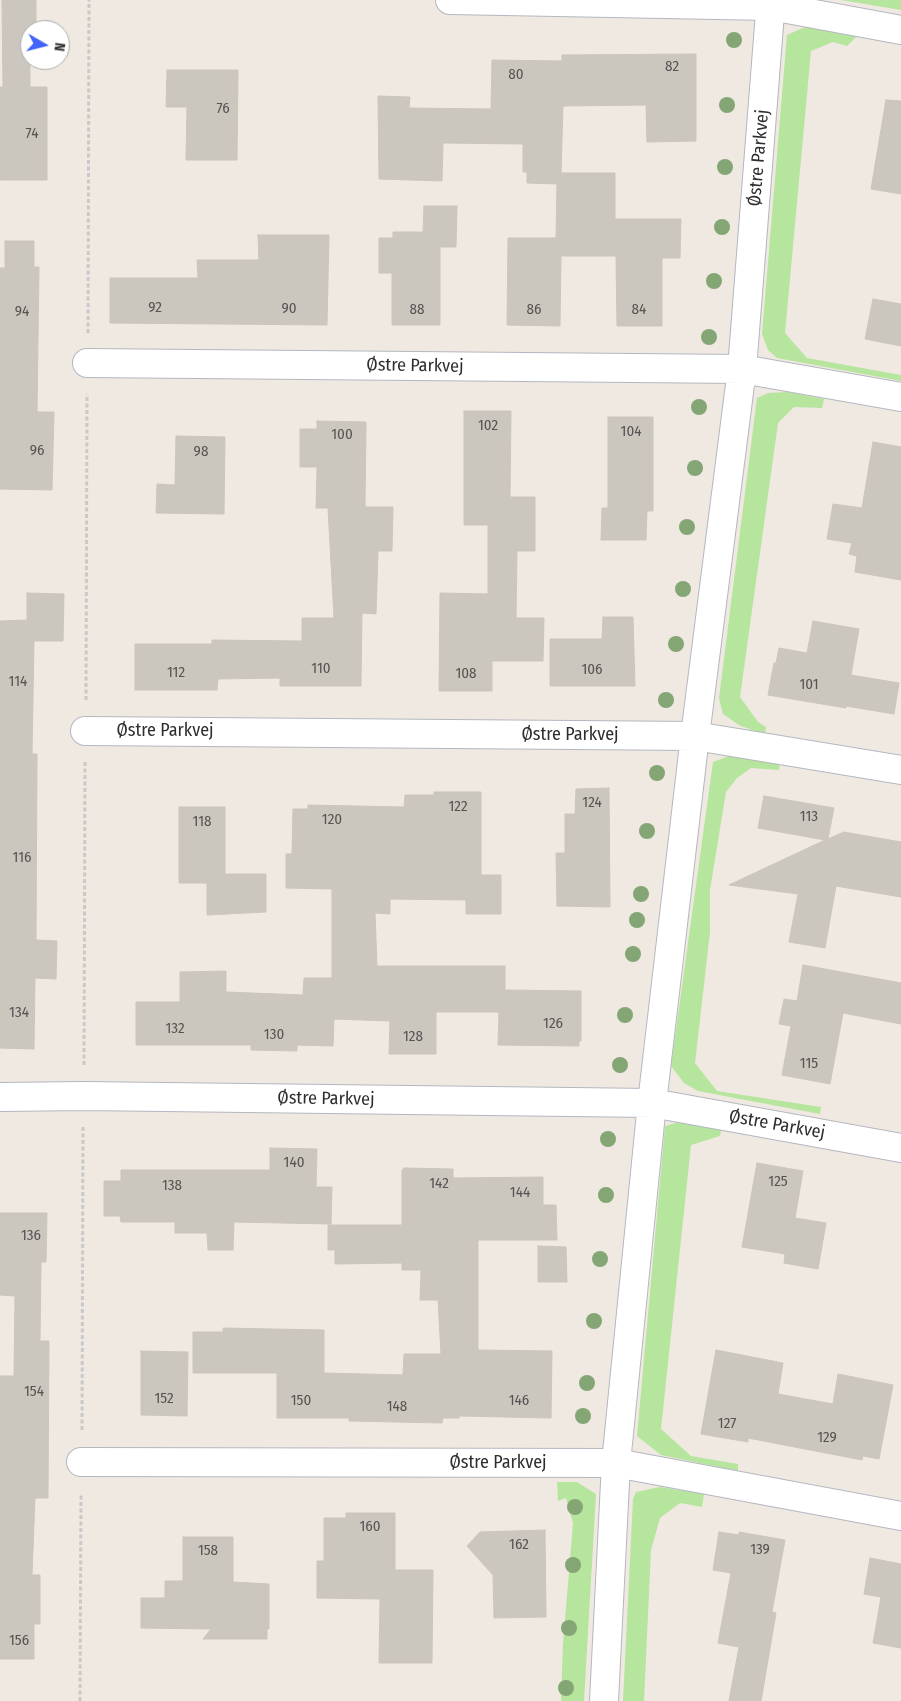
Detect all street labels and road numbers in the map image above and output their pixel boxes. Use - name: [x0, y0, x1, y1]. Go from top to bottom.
- street label: Østre Parkvej: [744, 109, 774, 207]
- street label: Østre Parkvej: [366, 354, 464, 378]
- street label: Østre Parkvej: [116, 720, 214, 742]
- street label: Østre Parkvej: [521, 724, 619, 746]
- street label: Østre Parkvej: [277, 1087, 375, 1111]
- street label: Østre Parkvej: [727, 1106, 827, 1144]
- street label: Østre Parkvej: [449, 1452, 547, 1474]

